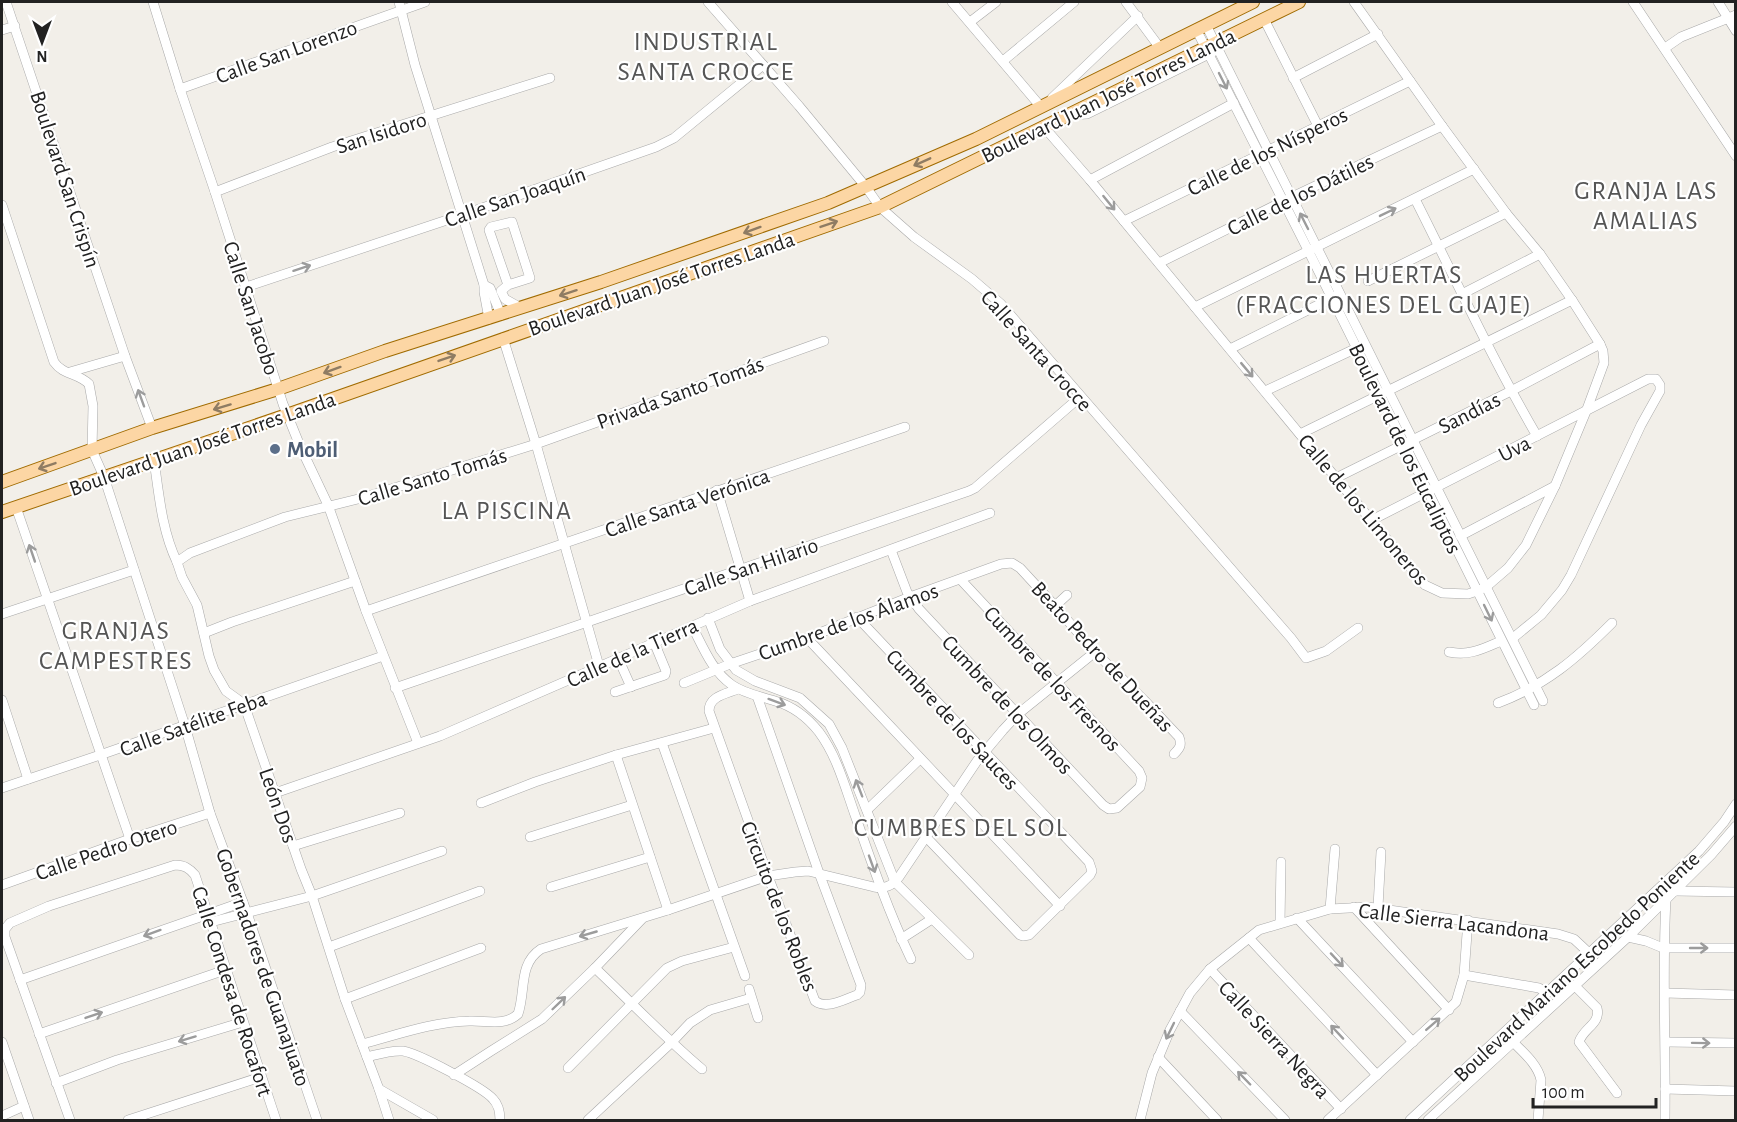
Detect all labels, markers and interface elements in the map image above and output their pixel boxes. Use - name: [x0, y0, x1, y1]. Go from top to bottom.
- north arrow: [12, 12, 72, 72]
- street label: Calle San Lorenzo: [213, 16, 360, 88]
- street label: Boulevard Juan José Torres Landa: [978, 25, 1239, 167]
- district label: INDUSTRIAL SANTA CROCCE: [617, 29, 795, 85]
- text: N: [36, 48, 48, 64]
- one-way arrow: [1218, 72, 1229, 90]
- street label: Boulevard San Crispín: [26, 88, 104, 270]
- street label: Calle de los Nísperos: [1184, 104, 1351, 200]
- street label: San Isidoro: [333, 108, 429, 158]
- street label: Calle de los Dátiles: [1224, 150, 1377, 240]
- one-way arrow: [914, 157, 932, 169]
- street label: Calle San Joaquín: [442, 163, 589, 231]
- district label: GRANJA LAS AMALIAS: [1574, 178, 1718, 234]
- one-way arrow: [1103, 195, 1116, 211]
- one-way arrow: [1379, 205, 1397, 217]
- one-way arrow: [1297, 212, 1309, 230]
- one-way arrow: [819, 218, 838, 229]
- one-way arrow: [744, 225, 762, 236]
- street label: Boulevard Juan José Torres Landa: [525, 228, 797, 340]
- street label: Calle San Jacobo: [219, 239, 283, 378]
- one-way arrow: [292, 262, 311, 273]
- district label: LAS HUERTAS (FRACCIONES DEL GUAJE): [1235, 262, 1533, 318]
- street label: Calle Santa Crocce: [976, 286, 1096, 415]
- one-way arrow: [559, 288, 578, 299]
- street label: Boulevard de los Eucaliptos: [1345, 340, 1466, 557]
- one-way arrow: [437, 351, 455, 362]
- street label: Privada Santo Tomás: [594, 352, 767, 433]
- one-way arrow: [1240, 362, 1254, 377]
- one-way arrow: [323, 366, 342, 377]
- street label: Boulevard Juan José Torres Landa: [66, 388, 338, 500]
- street label: Sandías: [1435, 388, 1504, 438]
- one-way arrow: [135, 389, 146, 408]
- one-way arrow: [213, 402, 232, 413]
- street label: Calle de los Limoneros: [1294, 430, 1433, 589]
- street label: Uva: [1495, 432, 1534, 466]
- place label: Mobil: [287, 439, 338, 461]
- marker: Mobil: [268, 442, 282, 456]
- street label: Calle Santo Tomás: [355, 444, 509, 510]
- one-way arrow: [38, 461, 57, 472]
- street label: Calle Santa Verónica: [602, 464, 773, 541]
- district label: LA PISCINA: [441, 498, 573, 524]
- street label: Calle San Hilario: [682, 534, 821, 600]
- one-way arrow: [26, 544, 37, 563]
- street label: Beato Pedro de Dueñas: [1027, 577, 1177, 736]
- street label: Cumbre de los Álamos: [755, 578, 941, 665]
- street label: Cumbre de los Fresnos: [980, 602, 1125, 755]
- one-way arrow: [1482, 604, 1494, 622]
- street label: Calle de la Tierra: [564, 614, 701, 692]
- district label: GRANJAS CAMPESTRES: [39, 618, 193, 674]
- street label: Cumbre de los Olmos: [938, 631, 1077, 778]
- street label: Cumbre de los Sauces: [882, 645, 1023, 794]
- street label: Calle Satélite Feba: [117, 687, 270, 761]
- one-way arrow: [767, 698, 786, 709]
- street label: León Dos: [255, 765, 301, 846]
- one-way arrow: [852, 780, 863, 798]
- street label: Calle Pedro Otero: [33, 815, 180, 885]
- district label: CUMBRES DEL SOL: [854, 815, 1068, 841]
- street label: Circuito de los Robles: [736, 818, 822, 995]
- street label: Gobernadores de Guanajuato: [212, 846, 314, 1089]
- street label: Boulevard Mariano Escobedo Poniente: [1450, 847, 1704, 1086]
- one-way arrow: [868, 854, 879, 873]
- street label: Calle Condesa de Rocafort: [188, 884, 276, 1099]
- street label: Calle Sierra Lacandona: [1357, 899, 1551, 945]
- one-way arrow: [144, 928, 162, 939]
- one-way arrow: [579, 929, 598, 940]
- one-way arrow: [1689, 942, 1709, 954]
- one-way arrow: [1329, 953, 1344, 968]
- street label: Calle Sierra Negra: [1214, 977, 1334, 1103]
- one-way arrow: [552, 996, 567, 1010]
- one-way arrow: [84, 1009, 103, 1020]
- one-way arrow: [1425, 1017, 1440, 1031]
- one-way arrow: [1164, 1021, 1176, 1039]
- one-way arrow: [1330, 1025, 1344, 1040]
- one-way arrow: [178, 1034, 197, 1045]
- one-way arrow: [1690, 1037, 1710, 1048]
- one-way arrow: [1237, 1071, 1251, 1086]
- scale bar: [1533, 1071, 1656, 1109]
- text: 100 m: [1542, 1084, 1585, 1102]

